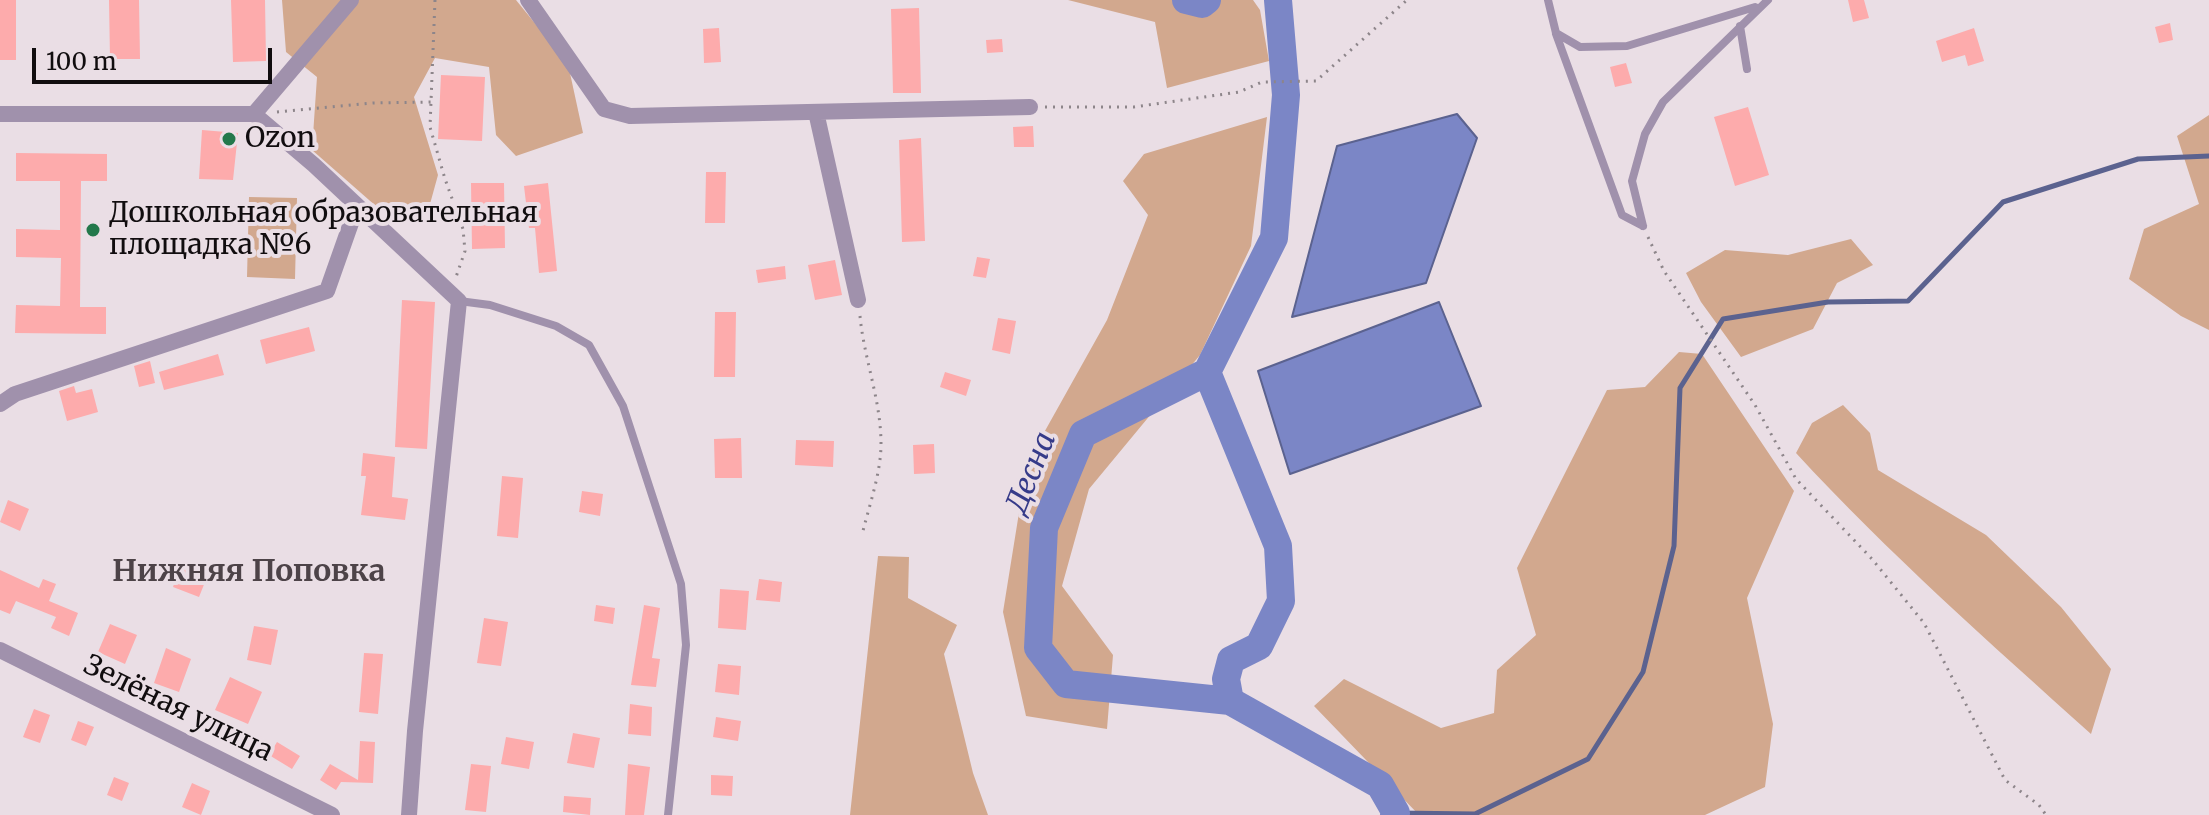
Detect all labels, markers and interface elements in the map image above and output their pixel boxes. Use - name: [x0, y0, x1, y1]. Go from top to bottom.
- scale bar: [36, 32, 276, 82]
- text: 100 m: [46, 46, 116, 77]
- place label: Ozon: [245, 122, 315, 156]
- marker: Ozon: [220, 130, 238, 148]
- place label: Дошкольная образовательная площадка №6: [109, 197, 538, 263]
- marker: Дошкольная образовательная площадка №6: [84, 221, 102, 239]
- water label: Десна: [1000, 427, 1064, 519]
- district label: Нижняя Поповка: [112, 555, 386, 591]
- street label: Зелёная улица: [78, 649, 278, 769]

